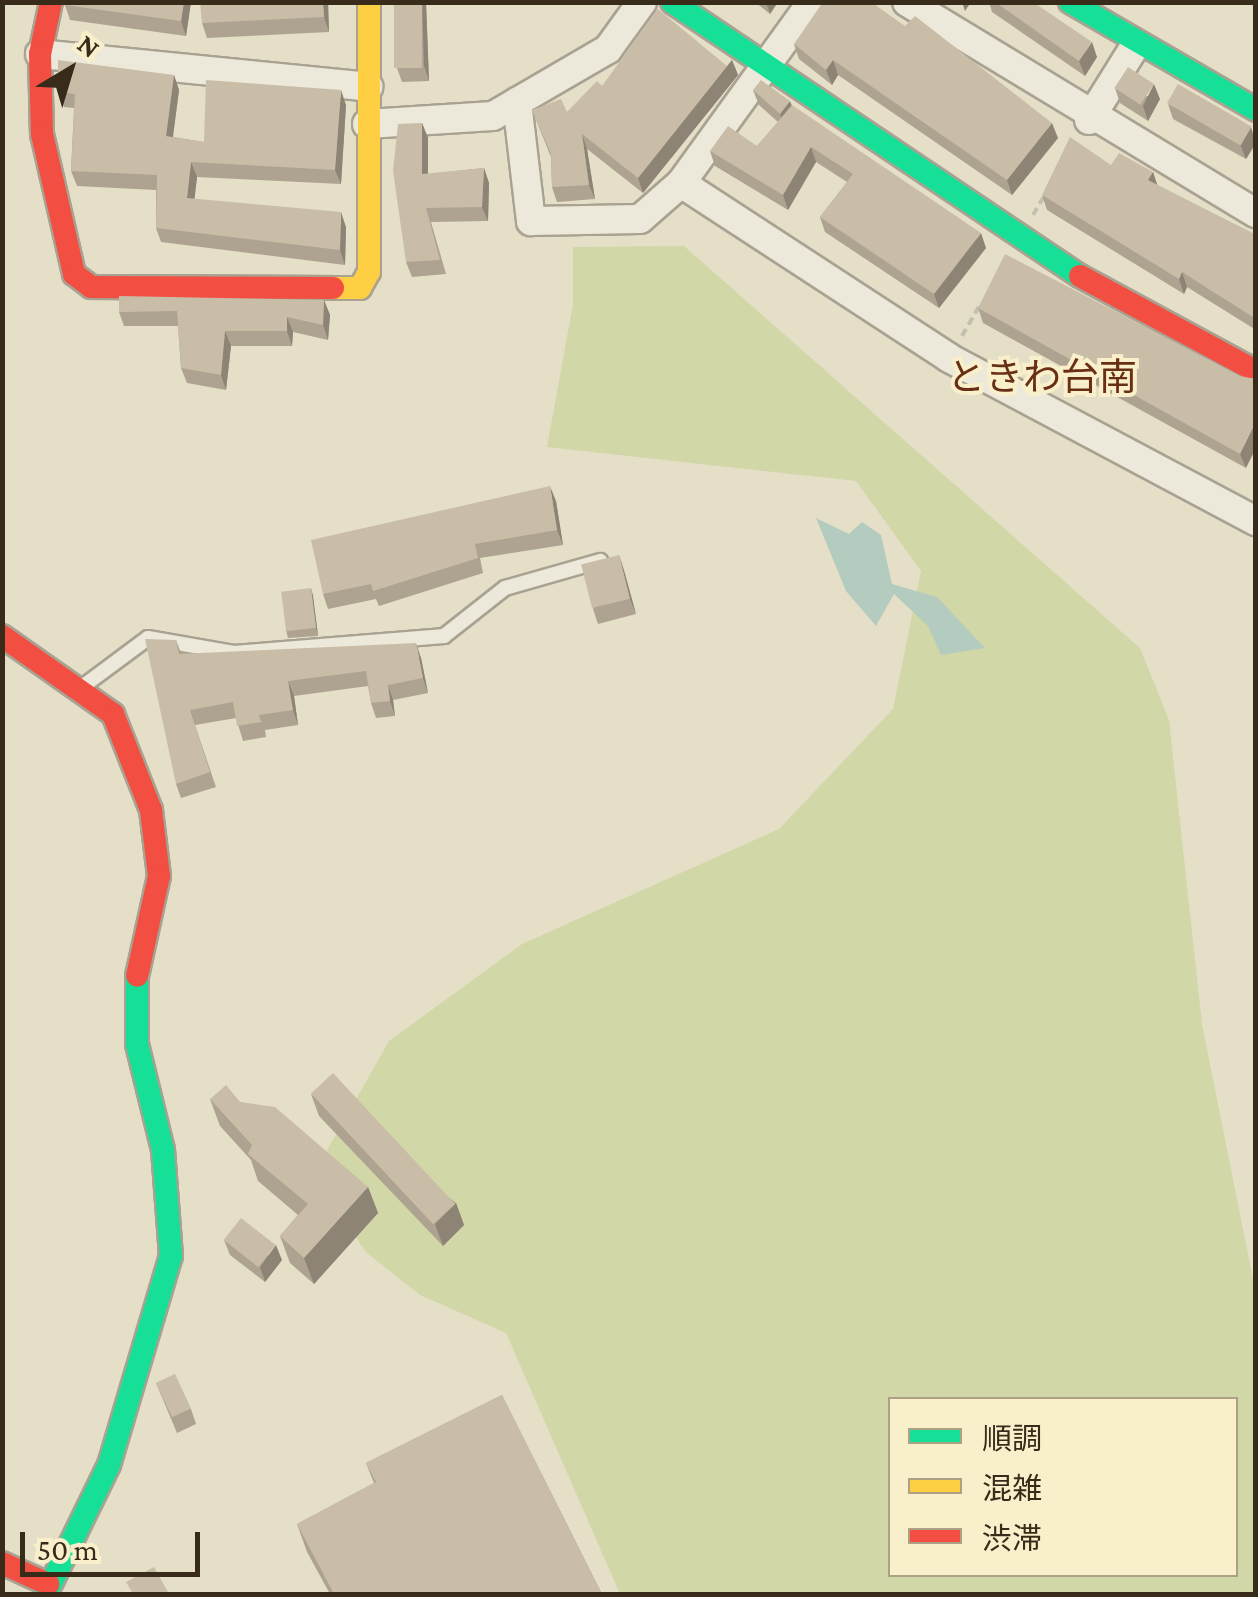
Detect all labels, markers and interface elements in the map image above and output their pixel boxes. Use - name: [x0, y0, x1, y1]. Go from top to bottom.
- north arrow: [20, 20, 120, 120]
- text: N: [72, 28, 106, 64]
- district label: ときわ台南: [947, 355, 1137, 401]
- legend: [888, 1397, 1238, 1577]
- text: 順調: [982, 1422, 1042, 1455]
- text: 混雑: [982, 1472, 1042, 1505]
- scale bar: [25, 1512, 205, 1574]
- text: 渋滞: [982, 1522, 1042, 1555]
- text: 50 m: [37, 1533, 98, 1566]

